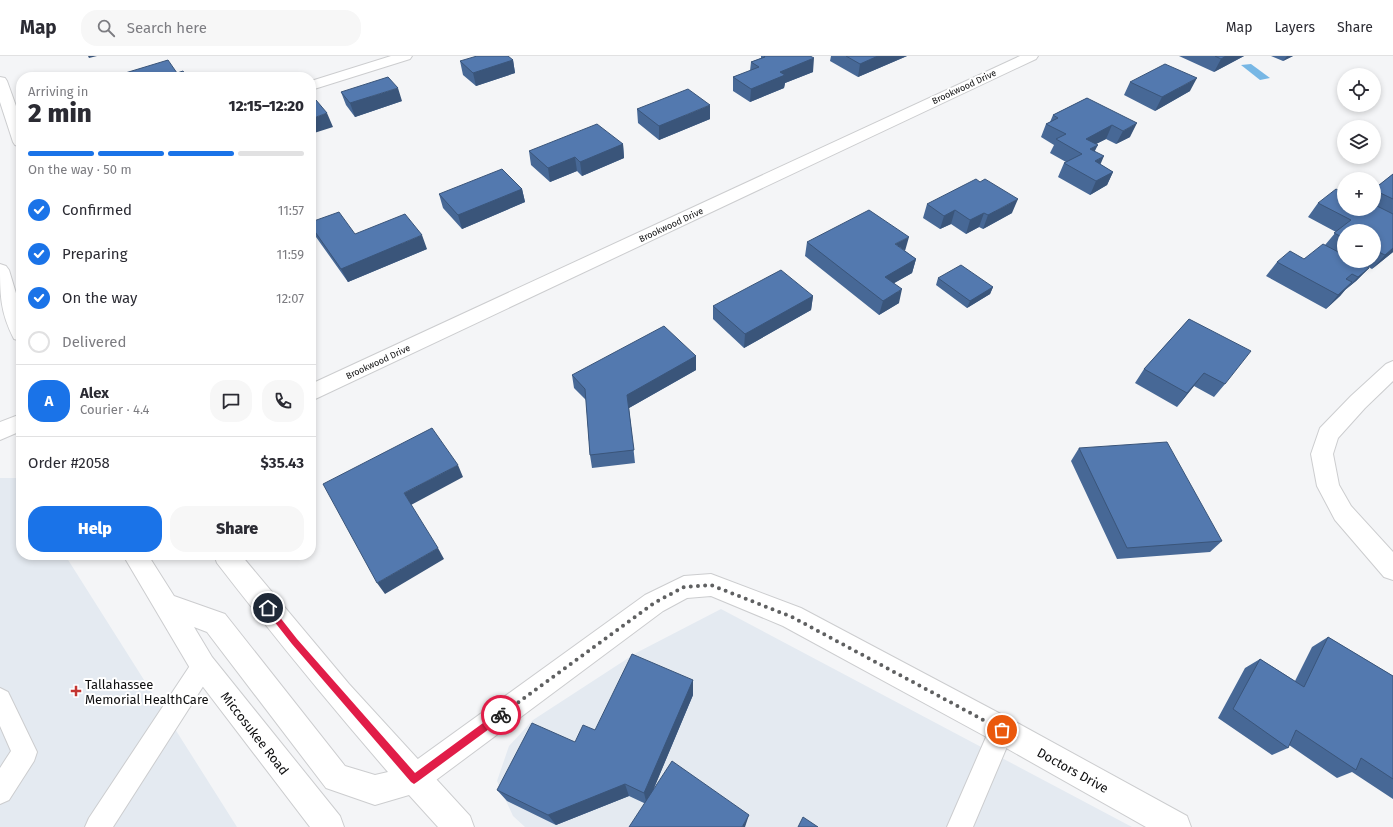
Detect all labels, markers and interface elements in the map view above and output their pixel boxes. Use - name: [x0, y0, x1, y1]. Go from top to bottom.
- search box: [81, 10, 361, 46]
- text: Map: [20, 16, 57, 39]
- icon: search: [95, 17, 117, 39]
- text: Search here: [127, 19, 207, 37]
- text: Map: [1226, 19, 1252, 36]
- text: Layers: [1274, 19, 1315, 36]
- text: Share: [1337, 19, 1373, 36]
- street label: Brookwood Drive: [930, 68, 998, 106]
- map controls: [1337, 68, 1381, 268]
- button: locate: [1337, 68, 1381, 112]
- text: Arriving in: [28, 84, 88, 99]
- text: 12:15–12:20: [229, 97, 304, 115]
- text: 2 min: [28, 98, 92, 129]
- button: layers: [1337, 120, 1381, 164]
- text: On the way · 50 m: [28, 162, 132, 177]
- button: +: [1337, 172, 1381, 216]
- icon: check: [28, 199, 50, 221]
- text: Confirmed: [62, 201, 132, 219]
- text: 11:57: [278, 203, 304, 218]
- street label: Brookwood Drive: [637, 206, 705, 244]
- button: −: [1337, 224, 1381, 268]
- icon: check: [28, 243, 50, 265]
- text: Preparing: [62, 245, 127, 263]
- text: 11:59: [277, 247, 304, 262]
- icon: check: [28, 287, 50, 309]
- text: On the way: [62, 289, 137, 307]
- text: 12:07: [276, 291, 304, 306]
- text: Delivered: [62, 333, 126, 351]
- street label: Brookwood Drive: [344, 343, 412, 381]
- button: chat: [210, 380, 252, 422]
- button: phone: [262, 380, 304, 422]
- text: Alex: [80, 384, 109, 402]
- text: A: [45, 392, 53, 410]
- text: Courier · 4.4: [80, 402, 150, 417]
- text: Order #2058: [28, 454, 110, 472]
- text: $35.43: [261, 454, 304, 472]
- button: Help: [28, 506, 162, 552]
- button: Share: [170, 506, 304, 552]
- pin: [251, 591, 285, 625]
- icon: home: [257, 597, 279, 619]
- place label: Tallahassee Memorial HealthCare: [85, 677, 209, 707]
- marker: Tallahassee Memorial HealthCare: [70, 685, 82, 697]
- street label: Miccosukee Road: [218, 689, 292, 778]
- courier: [481, 695, 521, 735]
- icon: bike: [490, 704, 512, 726]
- pin: [985, 713, 1019, 747]
- icon: bag: [991, 719, 1013, 741]
- street label: Doctors Drive: [1035, 745, 1111, 796]

